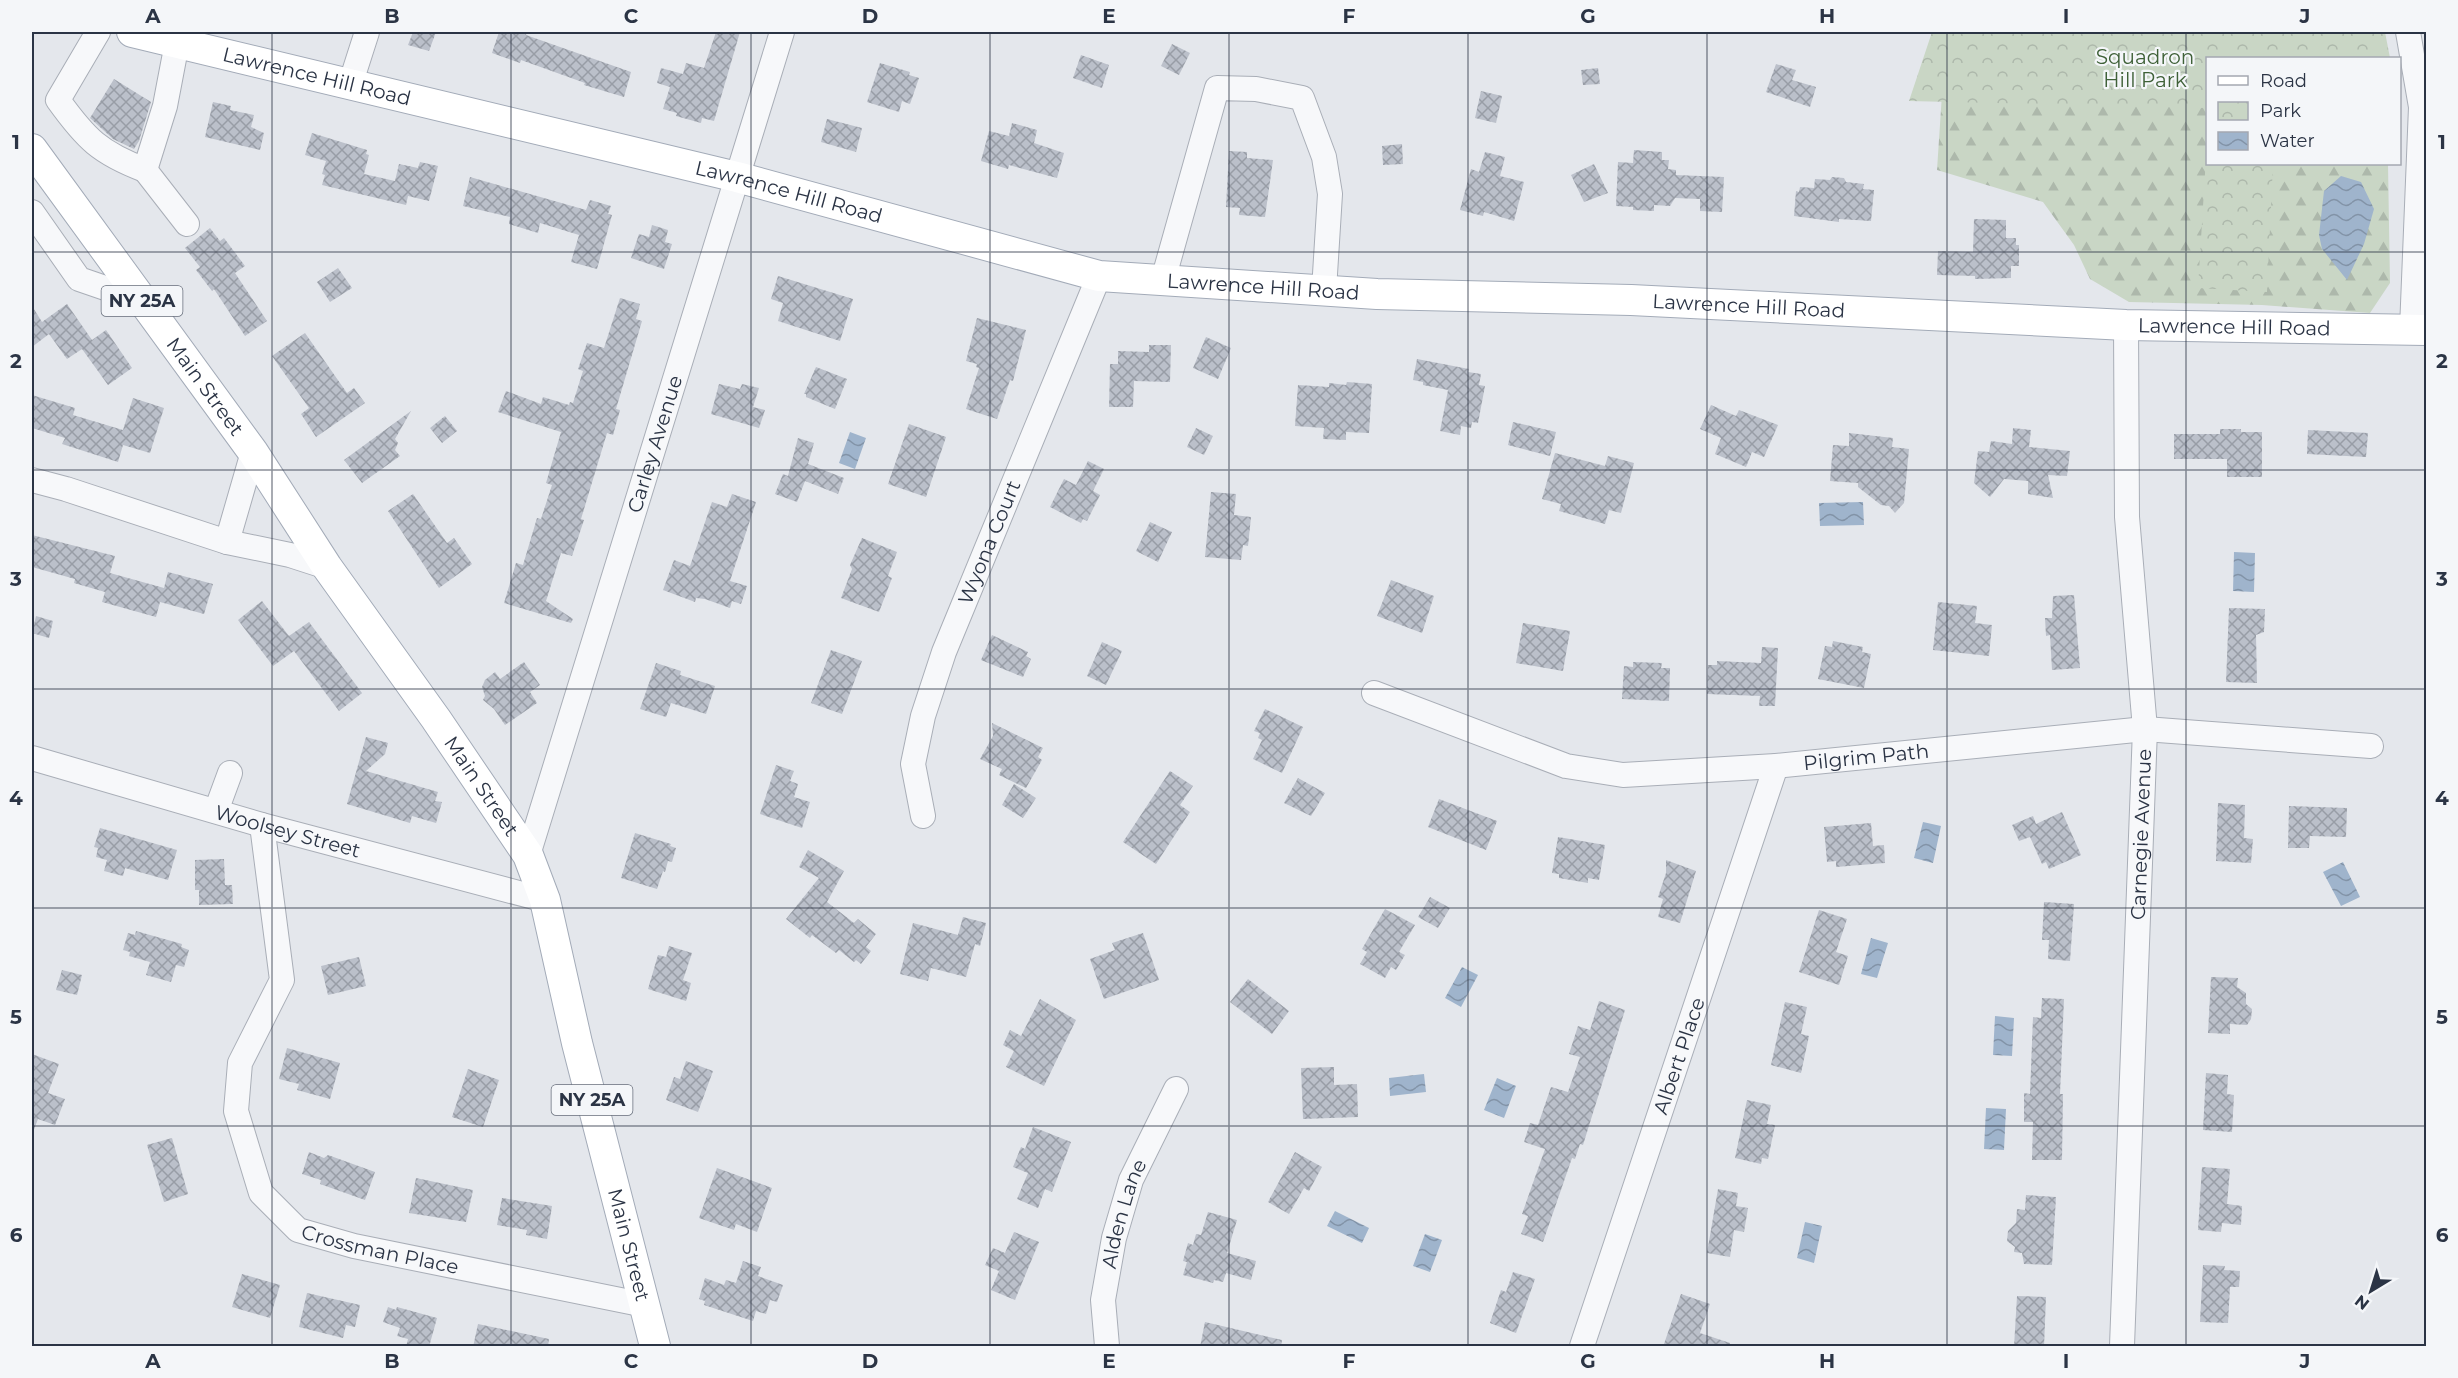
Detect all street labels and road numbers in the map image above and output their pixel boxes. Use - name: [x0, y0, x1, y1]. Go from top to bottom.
- street label: Lawrence Hill Road: [220, 42, 413, 110]
- street label: Lawrence Hill Road: [693, 155, 885, 228]
- street label: Lawrence Hill Road: [1166, 268, 1360, 305]
- road number: NY 25A: [102, 286, 182, 316]
- street label: Lawrence Hill Road: [1652, 289, 1846, 323]
- street label: Lawrence Hill Road: [2138, 313, 2331, 340]
- street label: Main Street: [161, 333, 249, 440]
- street label: Carley Avenue: [622, 372, 687, 516]
- street label: Wyona Court: [953, 477, 1025, 608]
- street label: Main Street: [439, 732, 524, 841]
- street label: Pilgrim Path: [1802, 739, 1930, 775]
- street label: Carnegie Avenue: [2126, 748, 2156, 920]
- street label: Woolsey Street: [212, 800, 363, 863]
- street label: Albert Place: [1648, 994, 1710, 1117]
- road number: NY 25A: [552, 1085, 632, 1115]
- street label: Alden Lane: [1097, 1155, 1152, 1270]
- street label: Main Street: [603, 1186, 655, 1304]
- street label: Crossman Place: [299, 1220, 461, 1279]

